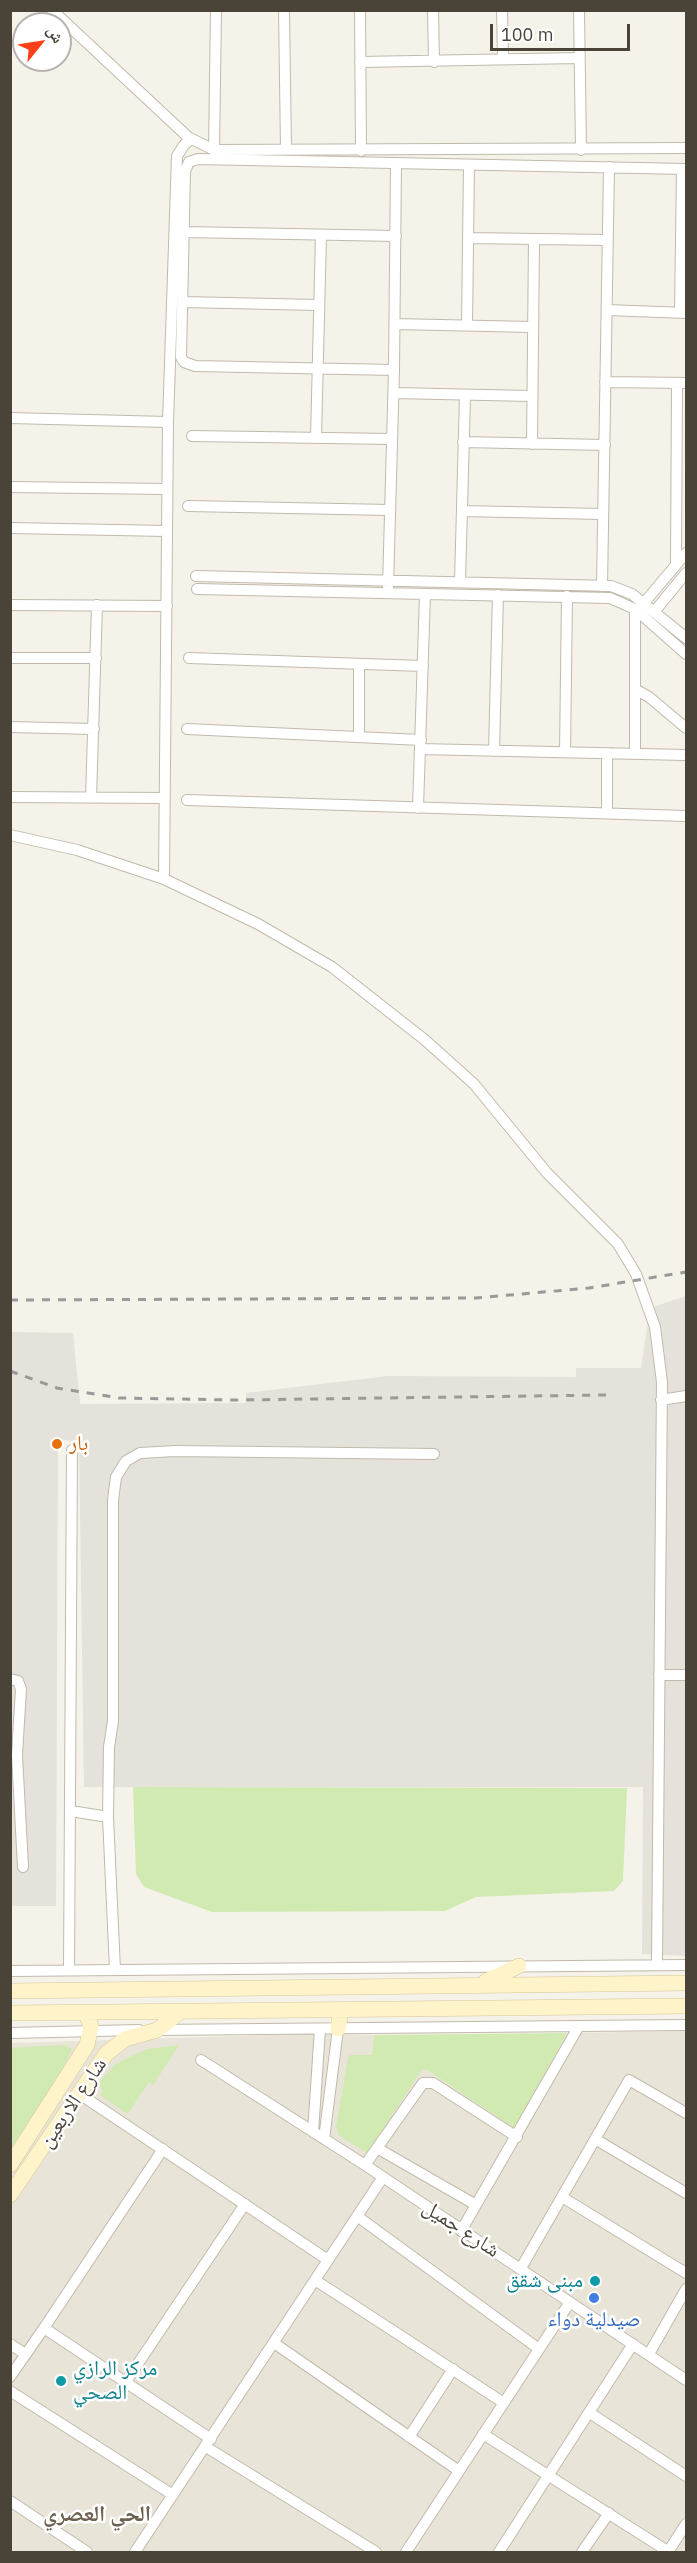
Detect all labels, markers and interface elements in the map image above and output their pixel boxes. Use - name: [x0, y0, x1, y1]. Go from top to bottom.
- north arrow: [12, 12, 72, 72]
- scale bar: [493, 12, 632, 50]
- text: ش: [43, 22, 69, 46]
- text: 100 m: [501, 23, 553, 46]
- place label: بار: [69, 1431, 88, 1457]
- marker: بار: [50, 1437, 64, 1451]
- street label: شارع الاربعين: [34, 2053, 112, 2153]
- street label: شارع جميل: [418, 2195, 504, 2263]
- place label: مبنى شقق: [506, 2268, 583, 2294]
- marker: مبنى شقق: [588, 2274, 602, 2288]
- marker: صيدلية دواء: [587, 2291, 601, 2305]
- place label: صيدلية دواء: [547, 2307, 641, 2333]
- place label: مركز الرازي الصحي: [73, 2356, 157, 2406]
- marker: مركز الرازي الصحي: [54, 2374, 68, 2388]
- district label: الحي العصري: [43, 2502, 151, 2528]

